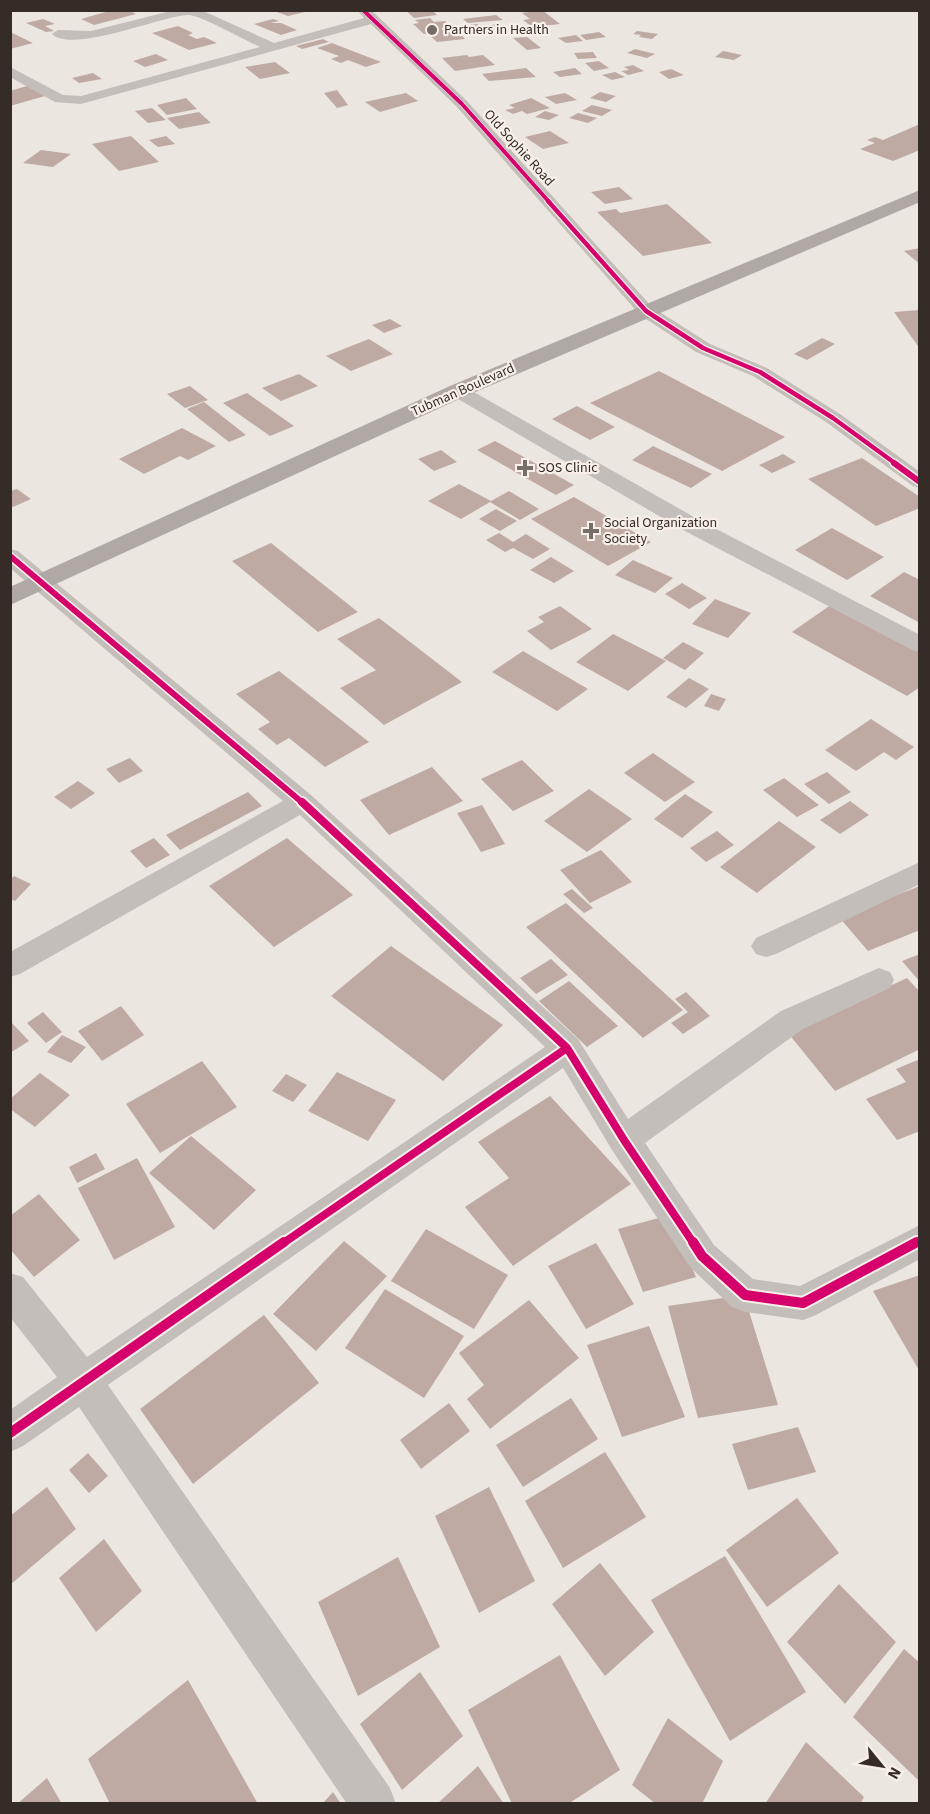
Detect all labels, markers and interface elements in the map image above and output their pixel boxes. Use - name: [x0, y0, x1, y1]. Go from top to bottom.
- place label: Partners in Health: [444, 20, 549, 40]
- marker: Partners in Health: [425, 23, 439, 37]
- street label: Old Sophie Road: [479, 105, 559, 191]
- street label: Tubman Boulevard: [408, 358, 518, 422]
- place label: SOS Clinic: [538, 458, 598, 478]
- marker: SOS Clinic: [516, 459, 534, 477]
- place label: Social Organization Society: [604, 513, 717, 549]
- marker: Social Organization Society: [582, 522, 600, 540]
- north arrow: [852, 1736, 912, 1796]
- text: N: [882, 1763, 906, 1783]

